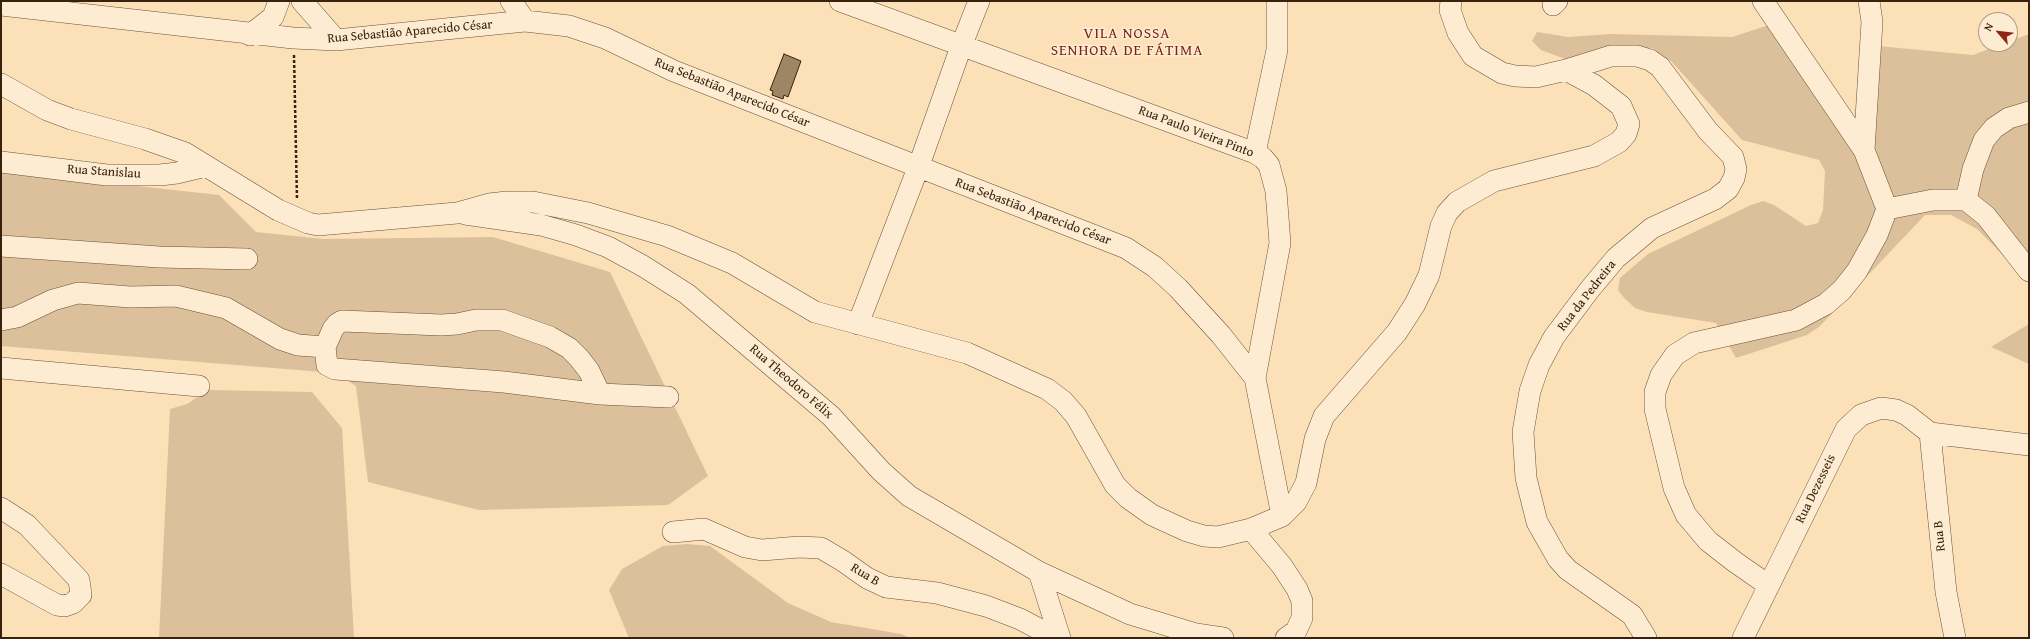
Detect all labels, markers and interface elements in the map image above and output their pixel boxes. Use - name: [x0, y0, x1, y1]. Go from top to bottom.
- north arrow: [1978, 12, 2018, 52]
- street label: Rua Sebastião Aparecido César: [327, 17, 493, 47]
- text: N: [1979, 20, 1997, 34]
- district label: VILA NOSSA SENHORA DE FÁTIMA: [1051, 25, 1203, 60]
- street label: Rua Sebastião Aparecido César: [652, 55, 812, 131]
- street label: Rua Paulo Vieira Pinto: [1136, 103, 1256, 161]
- street label: Rua Stanislau: [67, 162, 141, 182]
- street label: Rua Sebastião Aparecido César: [953, 175, 1113, 249]
- street label: Rua da Pedreira: [1554, 257, 1620, 335]
- street label: Rua Theodoro Félix: [746, 342, 836, 422]
- street label: Rua Dezesseis: [1793, 452, 1839, 526]
- street label: Rua B: [1931, 520, 1949, 552]
- street label: Rua B: [848, 560, 882, 590]

